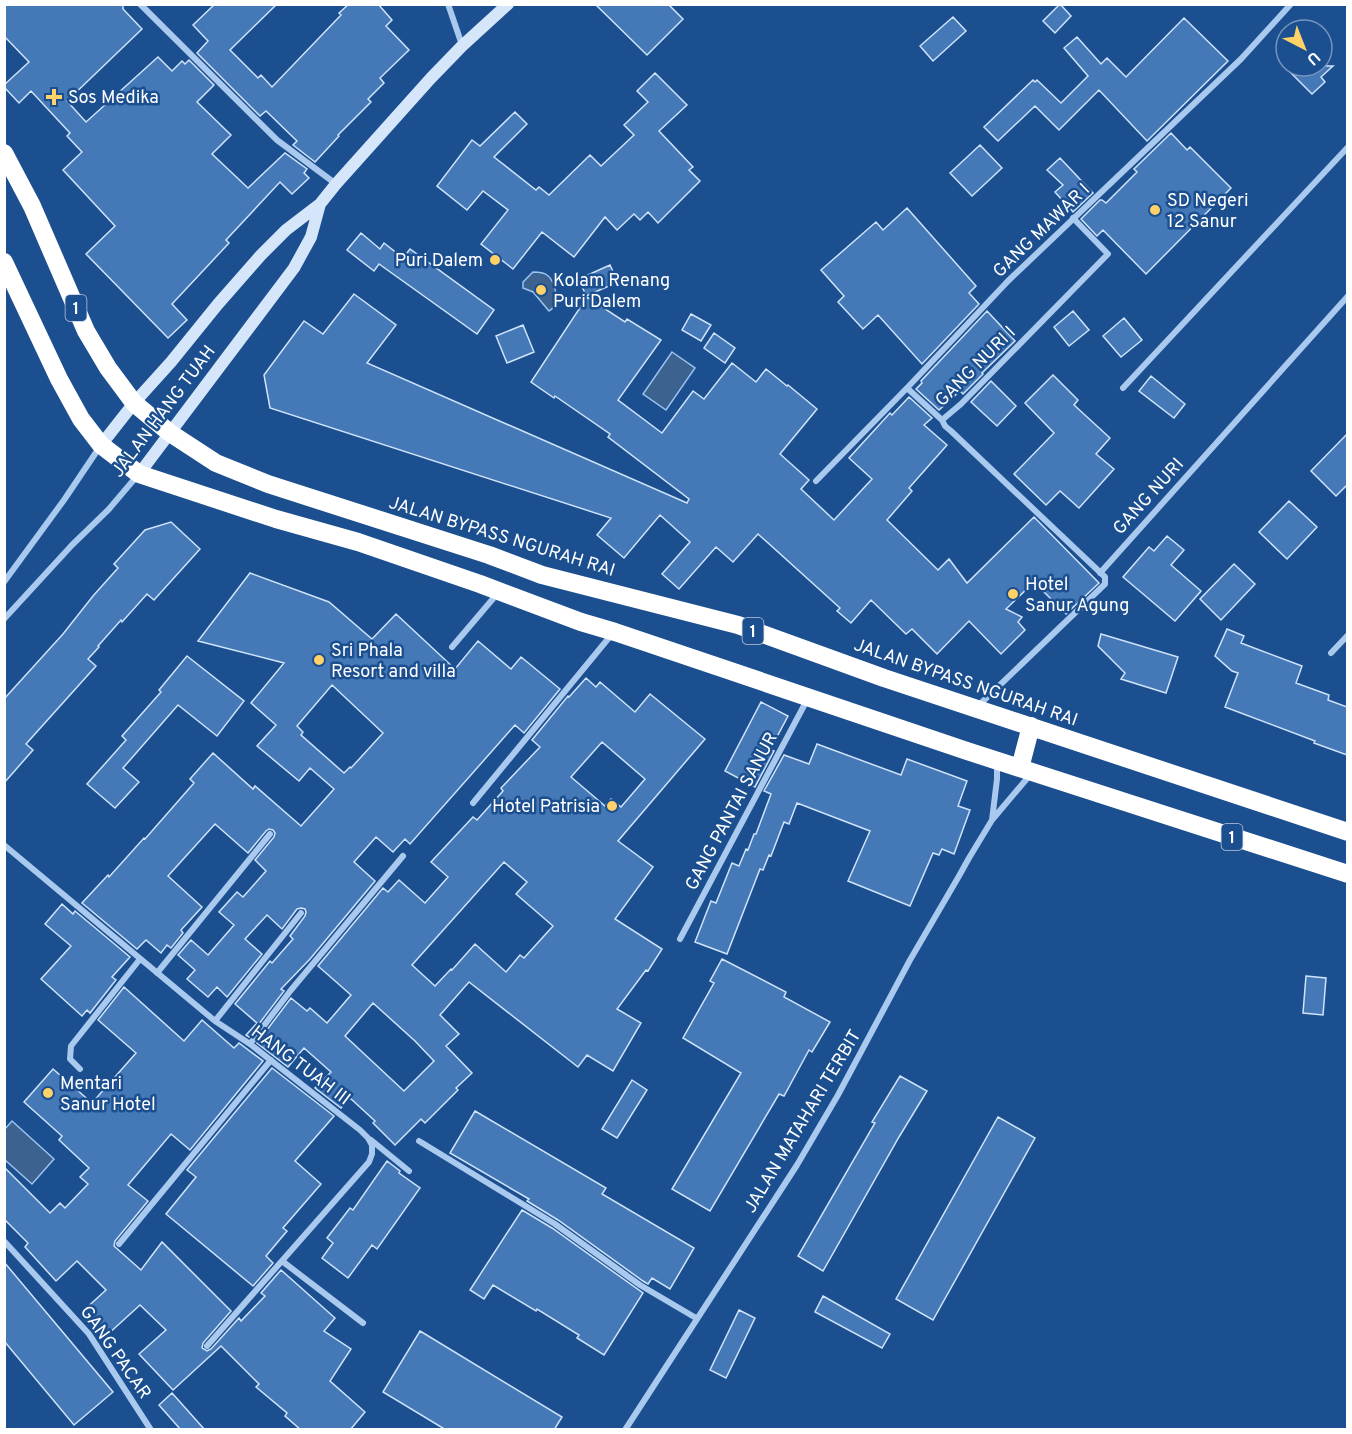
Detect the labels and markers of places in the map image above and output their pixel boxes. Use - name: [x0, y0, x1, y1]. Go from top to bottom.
- place label: Sos Medika: [68, 87, 159, 110]
- marker: Sos Medika: [45, 88, 63, 106]
- place label: SD Negeri 12 Sanur: [1167, 190, 1248, 234]
- marker: SD Negeri 12 Sanur: [1148, 203, 1162, 217]
- place label: Puri Dalem: [395, 250, 483, 273]
- marker: Puri Dalem: [488, 253, 502, 267]
- place label: Kolam Renang Puri Dalem: [553, 270, 670, 314]
- marker: Kolam Renang Puri Dalem: [534, 283, 548, 297]
- place label: Hotel Sanur Agung: [1025, 574, 1129, 618]
- marker: Hotel Sanur Agung: [1006, 587, 1020, 601]
- place label: Sri Phala Resort and villa: [331, 640, 456, 684]
- marker: Sri Phala Resort and villa: [312, 653, 326, 667]
- place label: Hotel Patrisia: [492, 796, 600, 819]
- marker: Hotel Patrisia: [605, 799, 619, 813]
- place label: Mentari Sanur Hotel: [60, 1073, 156, 1117]
- marker: Mentari Sanur Hotel: [41, 1086, 55, 1100]

